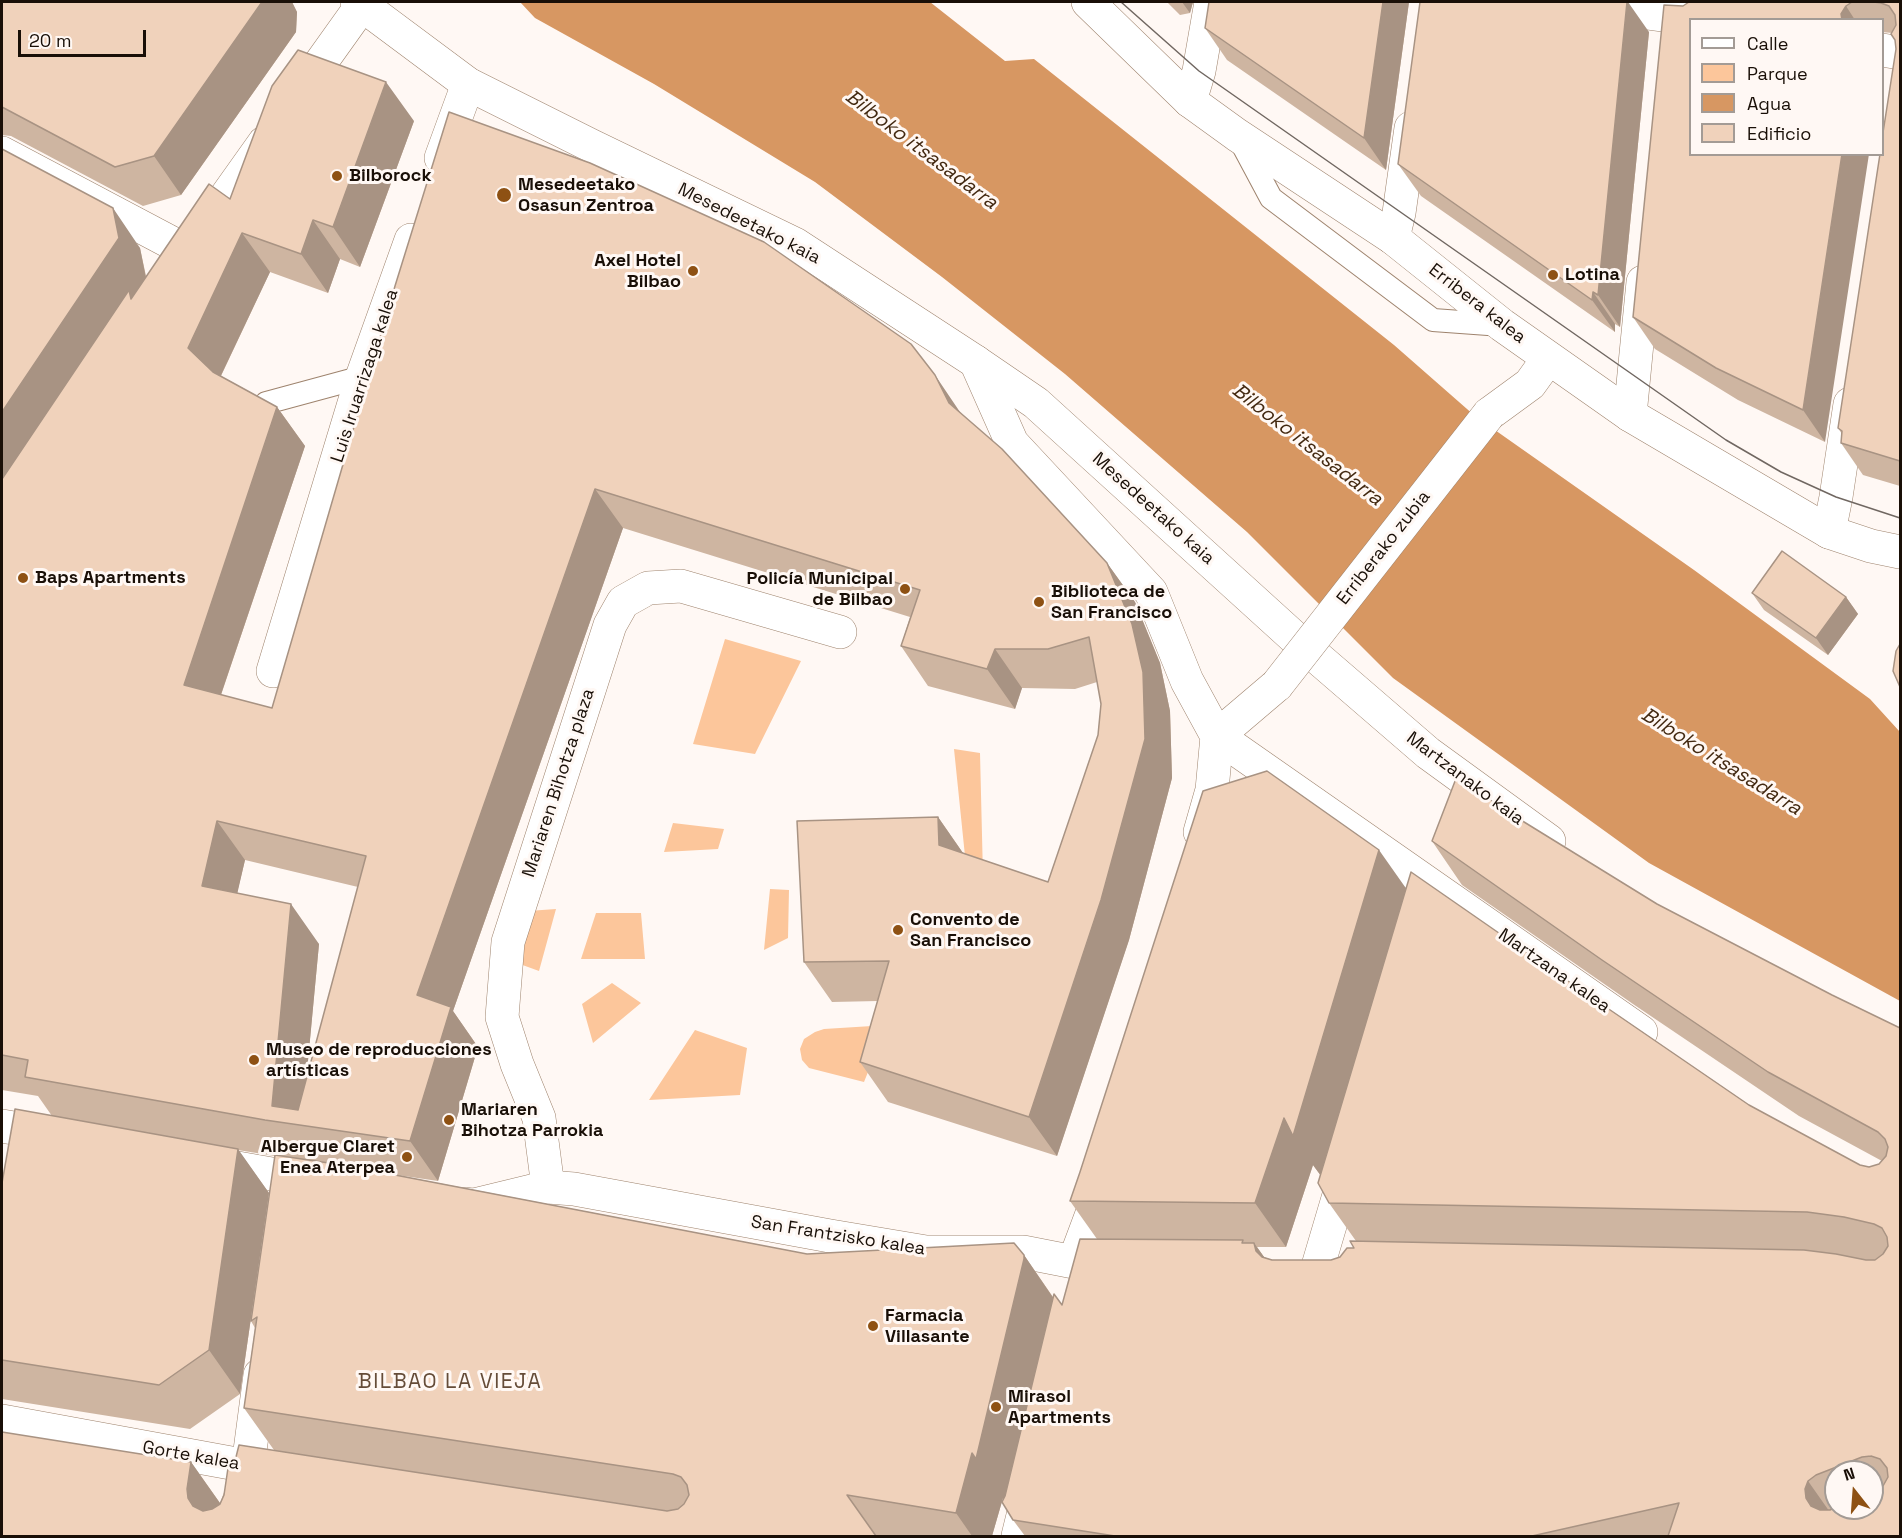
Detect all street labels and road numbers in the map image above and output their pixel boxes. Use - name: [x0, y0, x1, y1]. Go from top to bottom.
- street label: Mesedeetako kaia: [674, 179, 824, 269]
- street label: Erribera kalea: [1424, 259, 1530, 349]
- street label: Luis Iruarrizaga kalea: [327, 287, 403, 465]
- street label: Mesedeetako kaia: [1087, 448, 1219, 570]
- street label: Erriberako zubia: [1333, 487, 1435, 609]
- street label: Mariaren Bihotza plaza: [518, 686, 600, 880]
- street label: Martzanako kaia: [1402, 728, 1528, 830]
- street label: Martzana kalea: [1494, 924, 1614, 1018]
- street label: San Frantzisko kalea: [749, 1212, 927, 1260]
- street label: Gorte kalea: [141, 1437, 241, 1475]

